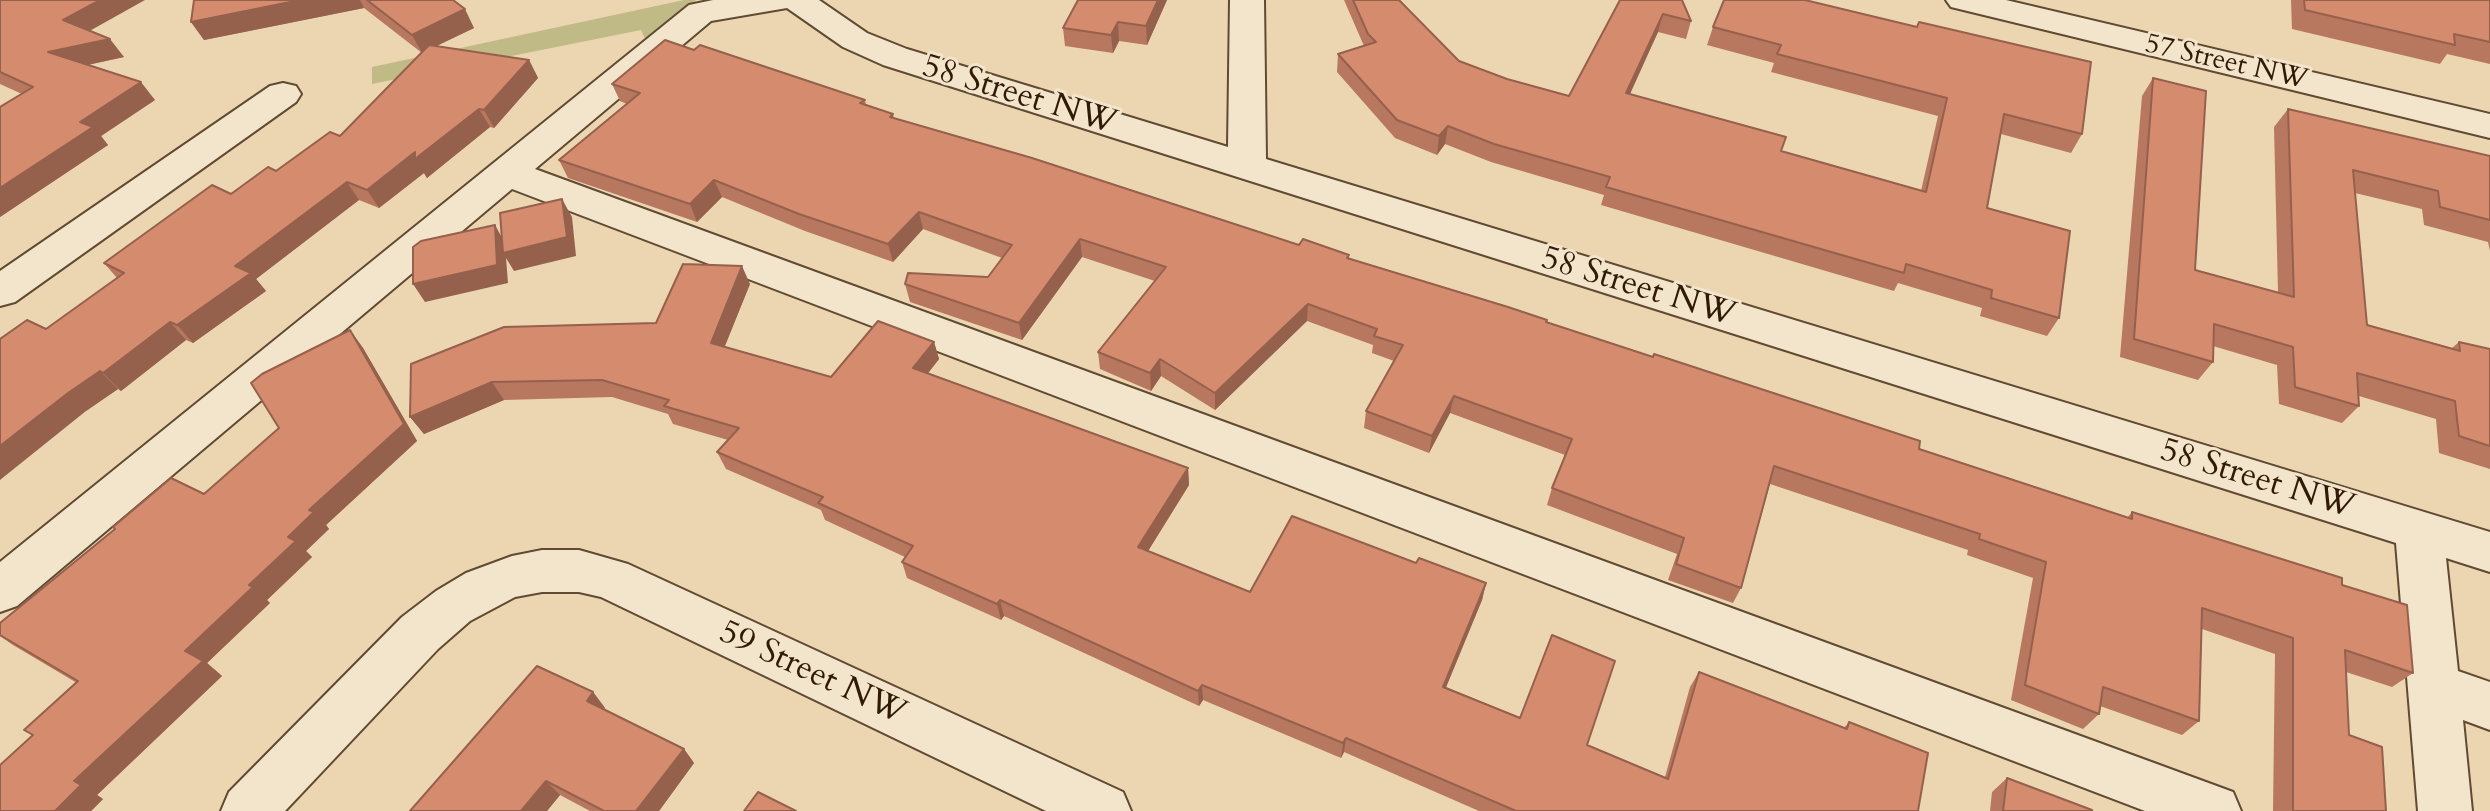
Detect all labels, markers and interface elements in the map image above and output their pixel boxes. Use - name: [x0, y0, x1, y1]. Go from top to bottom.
- street label: 57 Street NW: [2141, 28, 2311, 98]
- street label: 58 Street NW: [917, 47, 1121, 145]
- street label: 58 Street NW: [1536, 239, 1740, 337]
- street label: 58 Street NW: [2155, 431, 2359, 529]
- street label: 59 Street NW: [712, 613, 912, 735]

